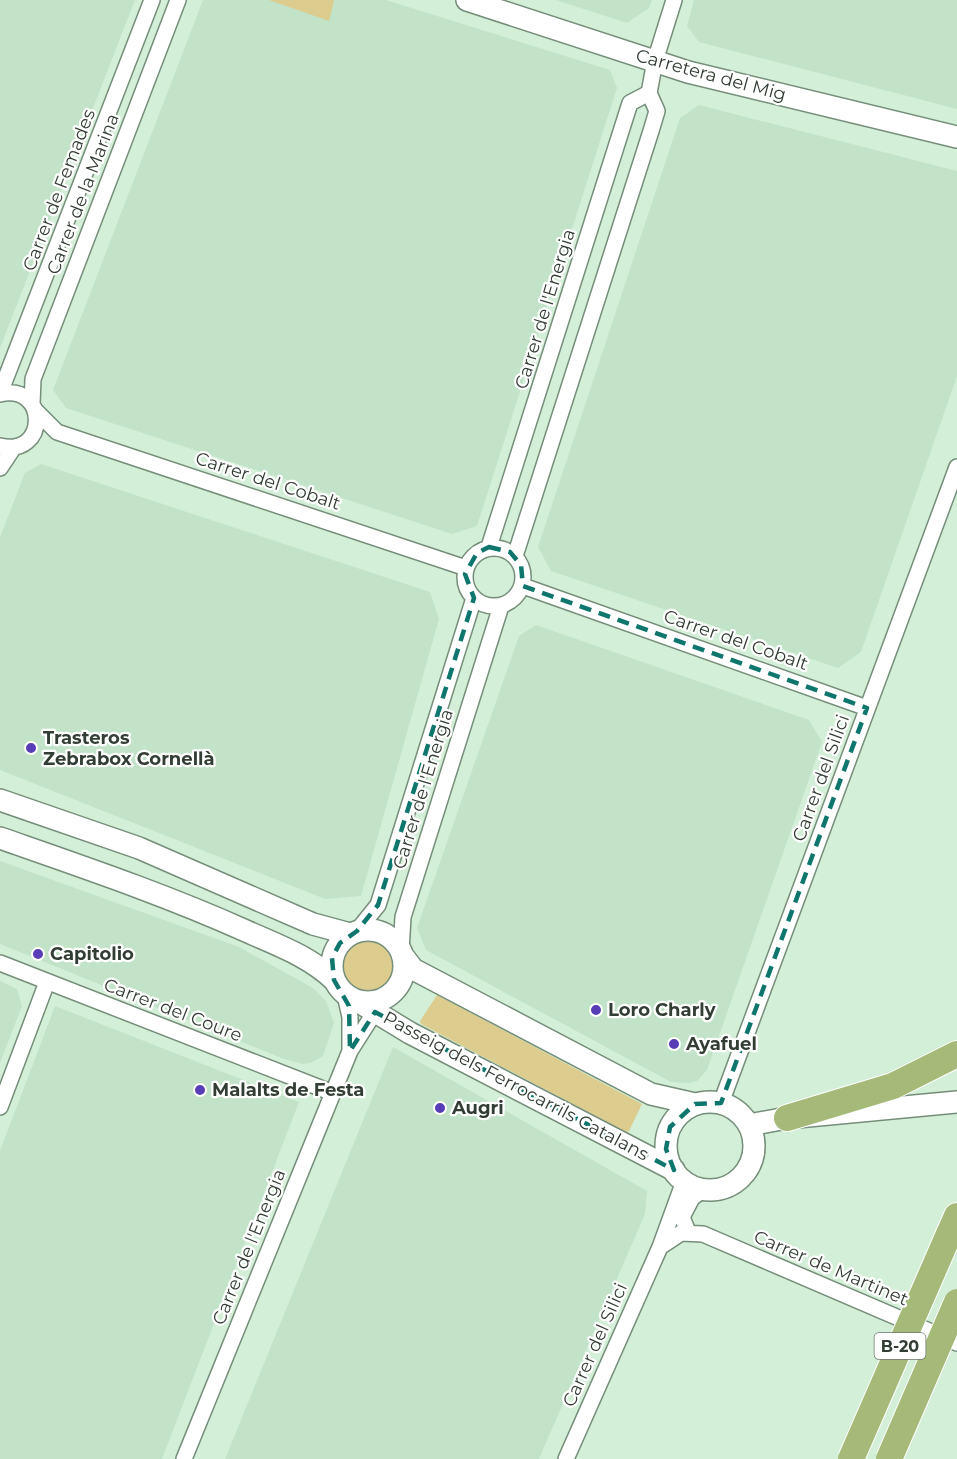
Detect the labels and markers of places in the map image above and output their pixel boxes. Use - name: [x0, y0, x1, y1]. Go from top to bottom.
- place label: Trasteros Zebrabox Cornellà: [43, 727, 215, 770]
- marker: Trasteros Zebrabox Cornellà: [24, 741, 38, 755]
- place label: Capitolio: [50, 943, 134, 965]
- marker: Capitolio: [31, 947, 45, 961]
- place label: Loro Charly: [608, 999, 716, 1021]
- marker: Loro Charly: [589, 1003, 603, 1017]
- place label: Ayafuel: [685, 1033, 757, 1055]
- marker: Ayafuel: [667, 1037, 681, 1051]
- place label: Malalts de Festa: [212, 1079, 364, 1101]
- marker: Malalts de Festa: [193, 1083, 207, 1097]
- place label: Augri: [451, 1097, 504, 1119]
- marker: Augri: [433, 1101, 447, 1115]

